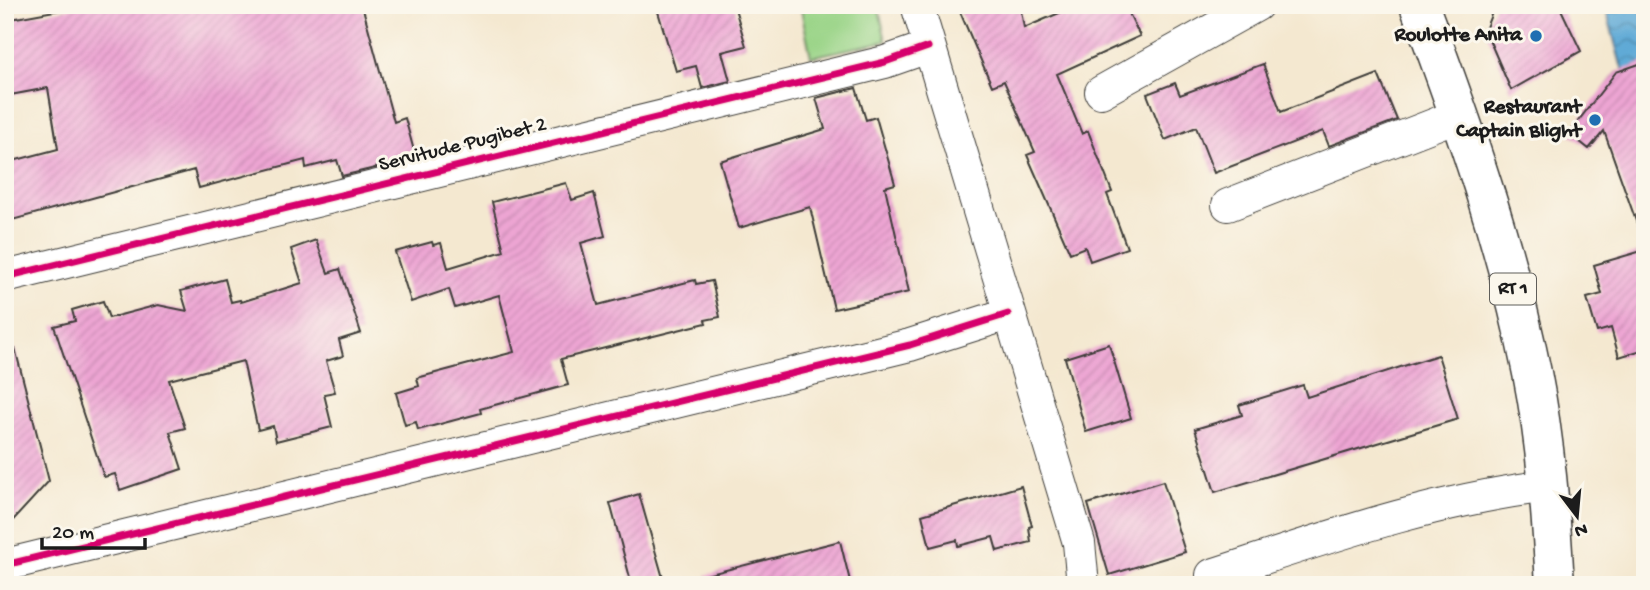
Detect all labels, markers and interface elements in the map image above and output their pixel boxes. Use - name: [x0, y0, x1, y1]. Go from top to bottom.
- place label: Roulotte Anita: [1394, 24, 1523, 49]
- marker: Roulotte Anita: [1528, 28, 1544, 44]
- place label: Restaurant Captain Blight: [1455, 96, 1583, 145]
- marker: Restaurant Captain Blight: [1587, 112, 1603, 128]
- street label: Servitude Pugibet 2: [376, 113, 550, 179]
- road number: RT 1: [1490, 274, 1536, 304]
- north arrow: [1542, 482, 1612, 552]
- scale bar: [42, 506, 145, 550]
- text: N: [1572, 516, 1590, 542]
- text: 20 m: [52, 522, 94, 547]

